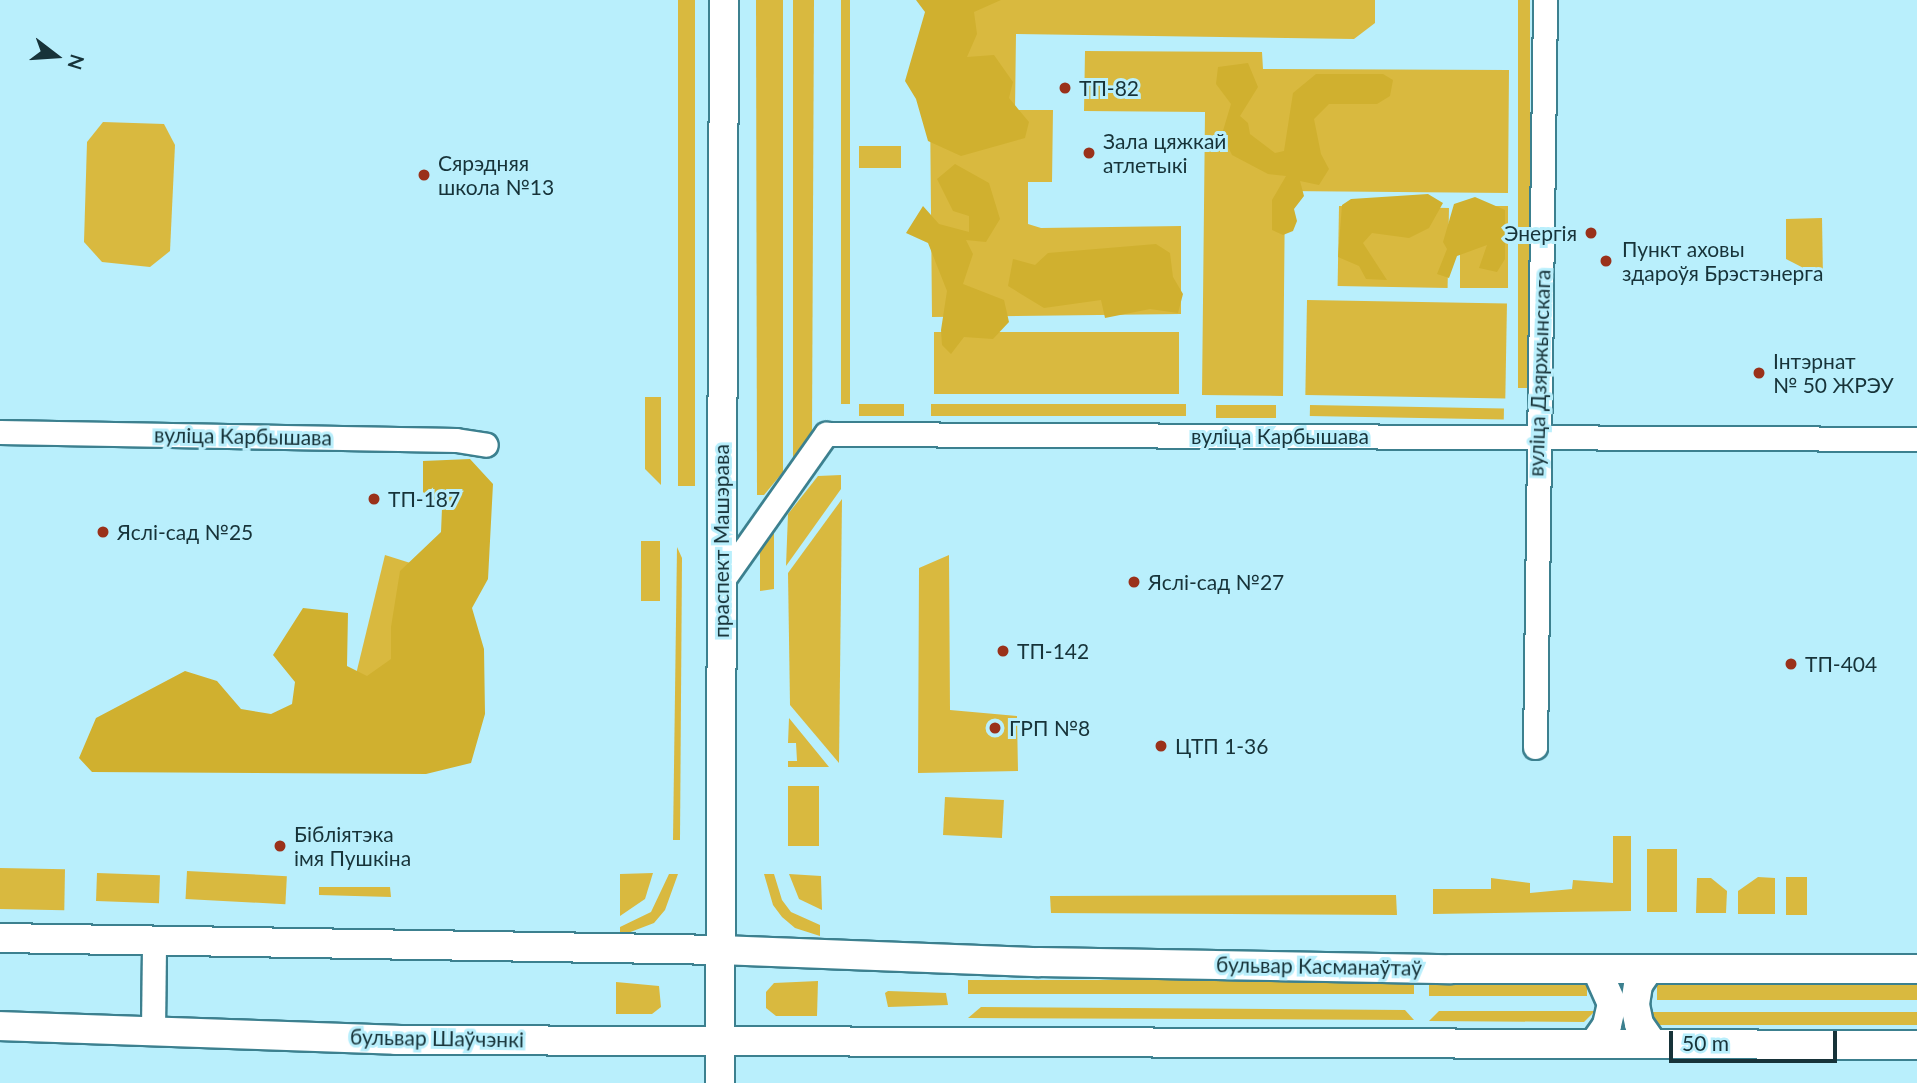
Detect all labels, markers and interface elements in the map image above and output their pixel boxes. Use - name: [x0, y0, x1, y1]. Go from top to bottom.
- north arrow: [21, 21, 91, 91]
- text: N: [63, 52, 90, 73]
- place label: ТП-82: [1079, 75, 1139, 101]
- marker: ТП-82: [1057, 80, 1073, 96]
- place label: Зала цяжкай атлетыкі: [1103, 128, 1226, 178]
- marker: Зала цяжкай атлетыкі: [1081, 145, 1097, 161]
- place label: Сярэдняя школа №13: [438, 150, 554, 200]
- marker: Сярэдняя школа №13: [416, 167, 432, 183]
- place label: Энергія: [1504, 220, 1577, 246]
- marker: Энергія: [1583, 225, 1599, 241]
- place label: Пункт аховы здароўя Брэстэнерга: [1622, 236, 1823, 286]
- marker: Пункт аховы здароўя Брэстэнерга: [1596, 251, 1616, 271]
- street label: вуліца Дзяржынскага: [1523, 269, 1555, 477]
- place label: Інтэрнат № 50 ЖРЭУ: [1773, 348, 1894, 398]
- marker: Інтэрнат № 50 ЖРЭУ: [1751, 365, 1767, 381]
- street label: вуліца Карбышава: [154, 422, 332, 450]
- street label: вуліца Карбышава: [1191, 423, 1369, 449]
- street label: праспект Машэрава: [708, 444, 734, 638]
- place label: ТП-187: [388, 486, 460, 512]
- marker: ТП-187: [366, 491, 382, 507]
- place label: Яслі-сад №25: [117, 519, 253, 545]
- marker: Яслі-сад №25: [95, 524, 111, 540]
- place label: Яслі-сад №27: [1148, 569, 1284, 595]
- marker: Яслі-сад №27: [1126, 574, 1142, 590]
- place label: ТП-142: [1017, 638, 1089, 664]
- marker: ТП-142: [995, 643, 1011, 659]
- place label: ТП-404: [1805, 651, 1877, 677]
- marker: ТП-404: [1783, 656, 1799, 672]
- place label: ГРП №8: [1009, 715, 1090, 741]
- marker: ГРП №8: [987, 720, 1003, 736]
- place label: ЦТП 1-36: [1175, 733, 1268, 759]
- marker: ЦТП 1-36: [1153, 738, 1169, 754]
- place label: Бібліятэка імя Пушкіна: [294, 821, 411, 871]
- marker: Бібліятэка імя Пушкіна: [272, 838, 288, 854]
- street label: бульвар Касманаўтаў: [1216, 952, 1422, 980]
- scale bar: [1672, 1016, 1840, 1060]
- street label: бульвар Шаўчэнкі: [350, 1024, 524, 1052]
- text: 50 m: [1682, 1030, 1729, 1055]

